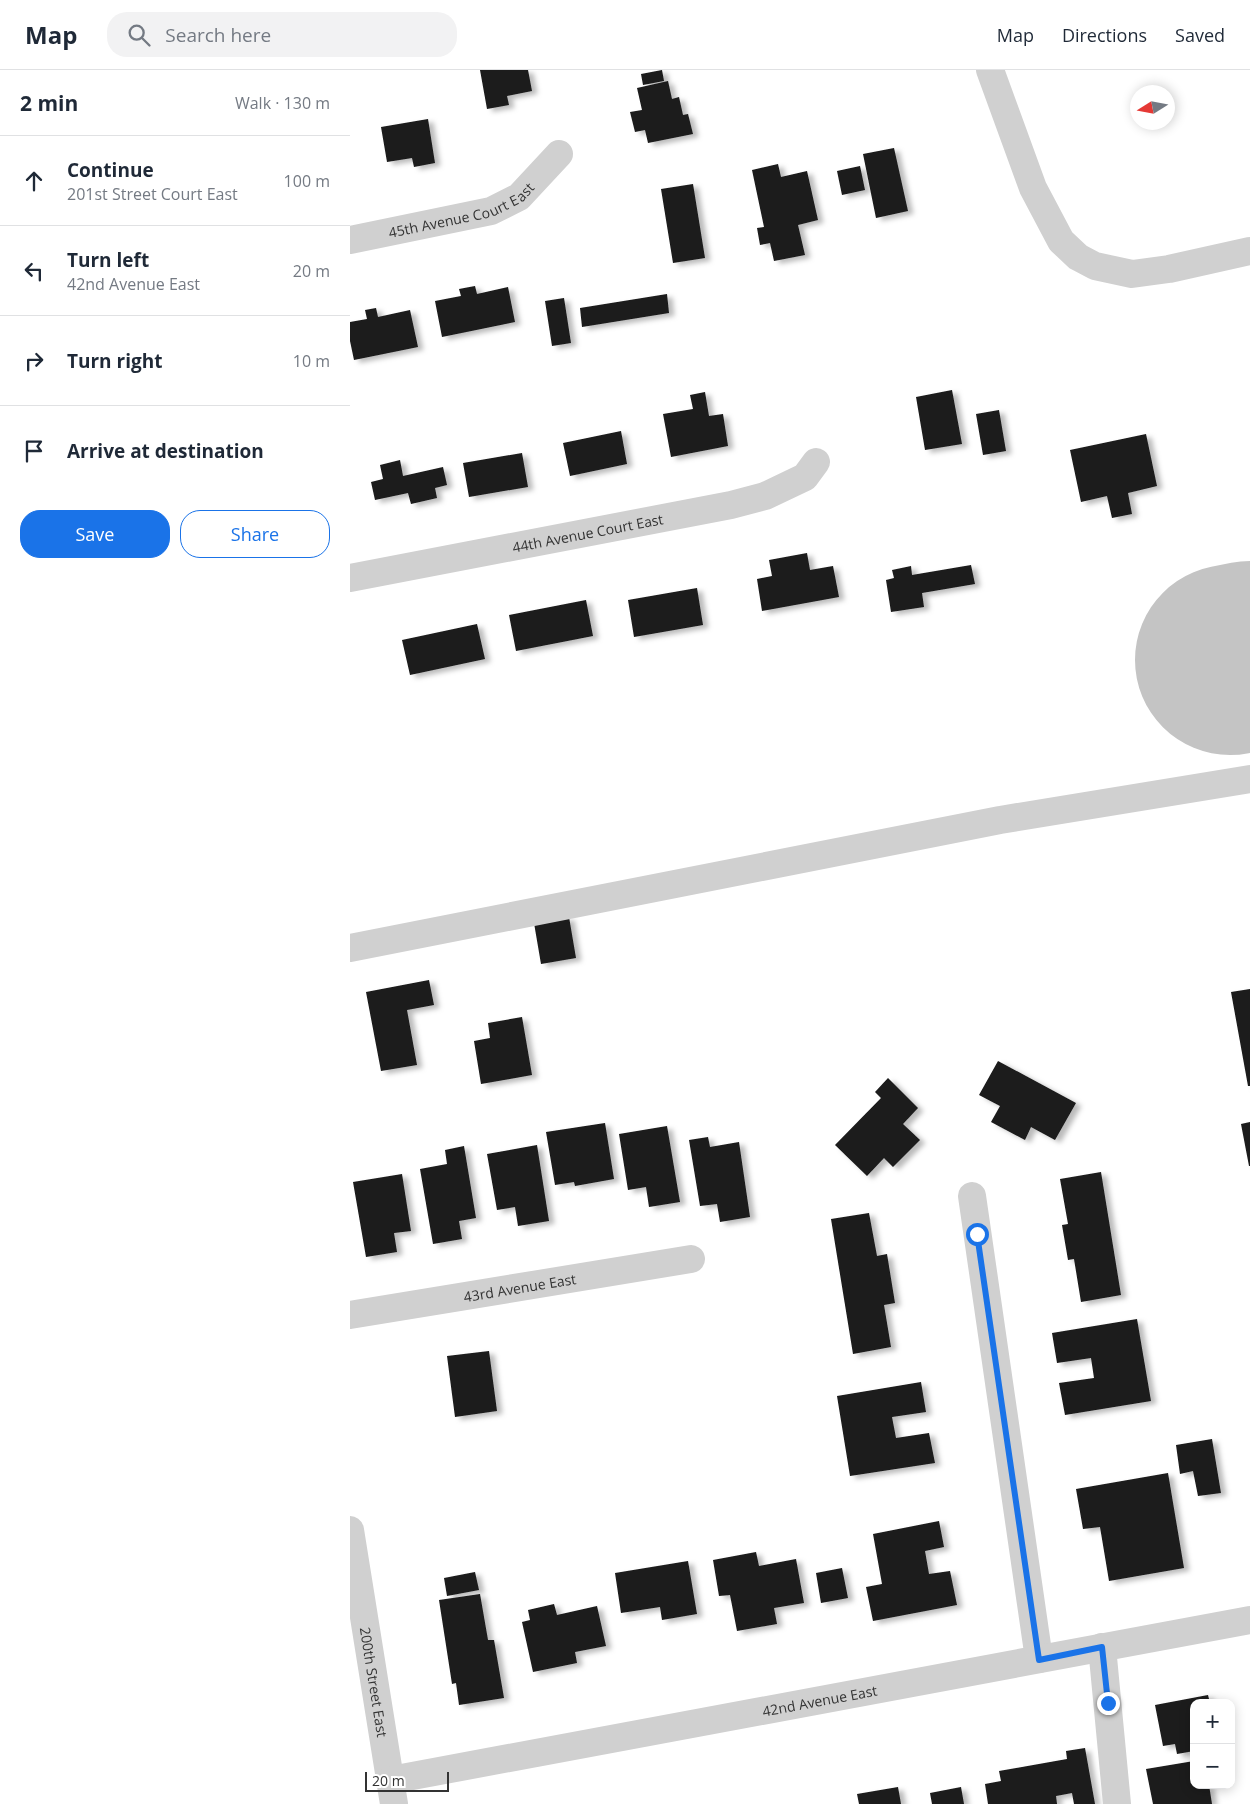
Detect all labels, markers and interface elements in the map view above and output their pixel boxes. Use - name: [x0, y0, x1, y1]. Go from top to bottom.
- search box: [107, 12, 457, 57]
- text: Map: [25, 18, 77, 51]
- icon: search: [125, 21, 153, 49]
- text: Search here: [165, 22, 271, 48]
- text: Map: [997, 23, 1034, 47]
- text: Directions: [1062, 23, 1147, 47]
- text: Saved: [1175, 23, 1225, 47]
- north arrow: [1130, 85, 1175, 130]
- text: 2 min: [20, 89, 78, 117]
- text: Walk · 130 m: [235, 92, 330, 114]
- text: Continue: [67, 157, 154, 183]
- icon: ahead: [20, 167, 48, 195]
- text: 100 m: [284, 170, 330, 192]
- street label: 45th Avenue Court East: [387, 178, 538, 241]
- text: 201st Street Court East: [67, 183, 238, 205]
- text: Turn left: [67, 247, 149, 273]
- icon: left: [20, 257, 48, 285]
- text: 20 m: [293, 260, 330, 282]
- text: 42nd Avenue East: [67, 273, 200, 295]
- icon: right: [20, 347, 48, 375]
- text: Turn right: [67, 348, 162, 374]
- text: 10 m: [293, 350, 330, 372]
- icon: arrive: [20, 437, 48, 465]
- text: Arrive at destination: [67, 438, 264, 464]
- street label: 44th Avenue Court East: [511, 509, 665, 556]
- button: Save: [20, 510, 170, 558]
- button: Share: [180, 510, 330, 558]
- route start: [966, 1223, 989, 1246]
- street label: 43rd Avenue East: [462, 1269, 577, 1306]
- street label: 200th Street East: [356, 1626, 393, 1739]
- street label: 42nd Avenue East: [761, 1680, 879, 1720]
- route end: [1097, 1692, 1120, 1715]
- map controls: [1190, 1699, 1235, 1789]
- button: +: [1190, 1699, 1235, 1744]
- button: −: [1190, 1744, 1235, 1789]
- scale bar: [365, 1769, 449, 1792]
- text: 20 m: [372, 1771, 405, 1790]

